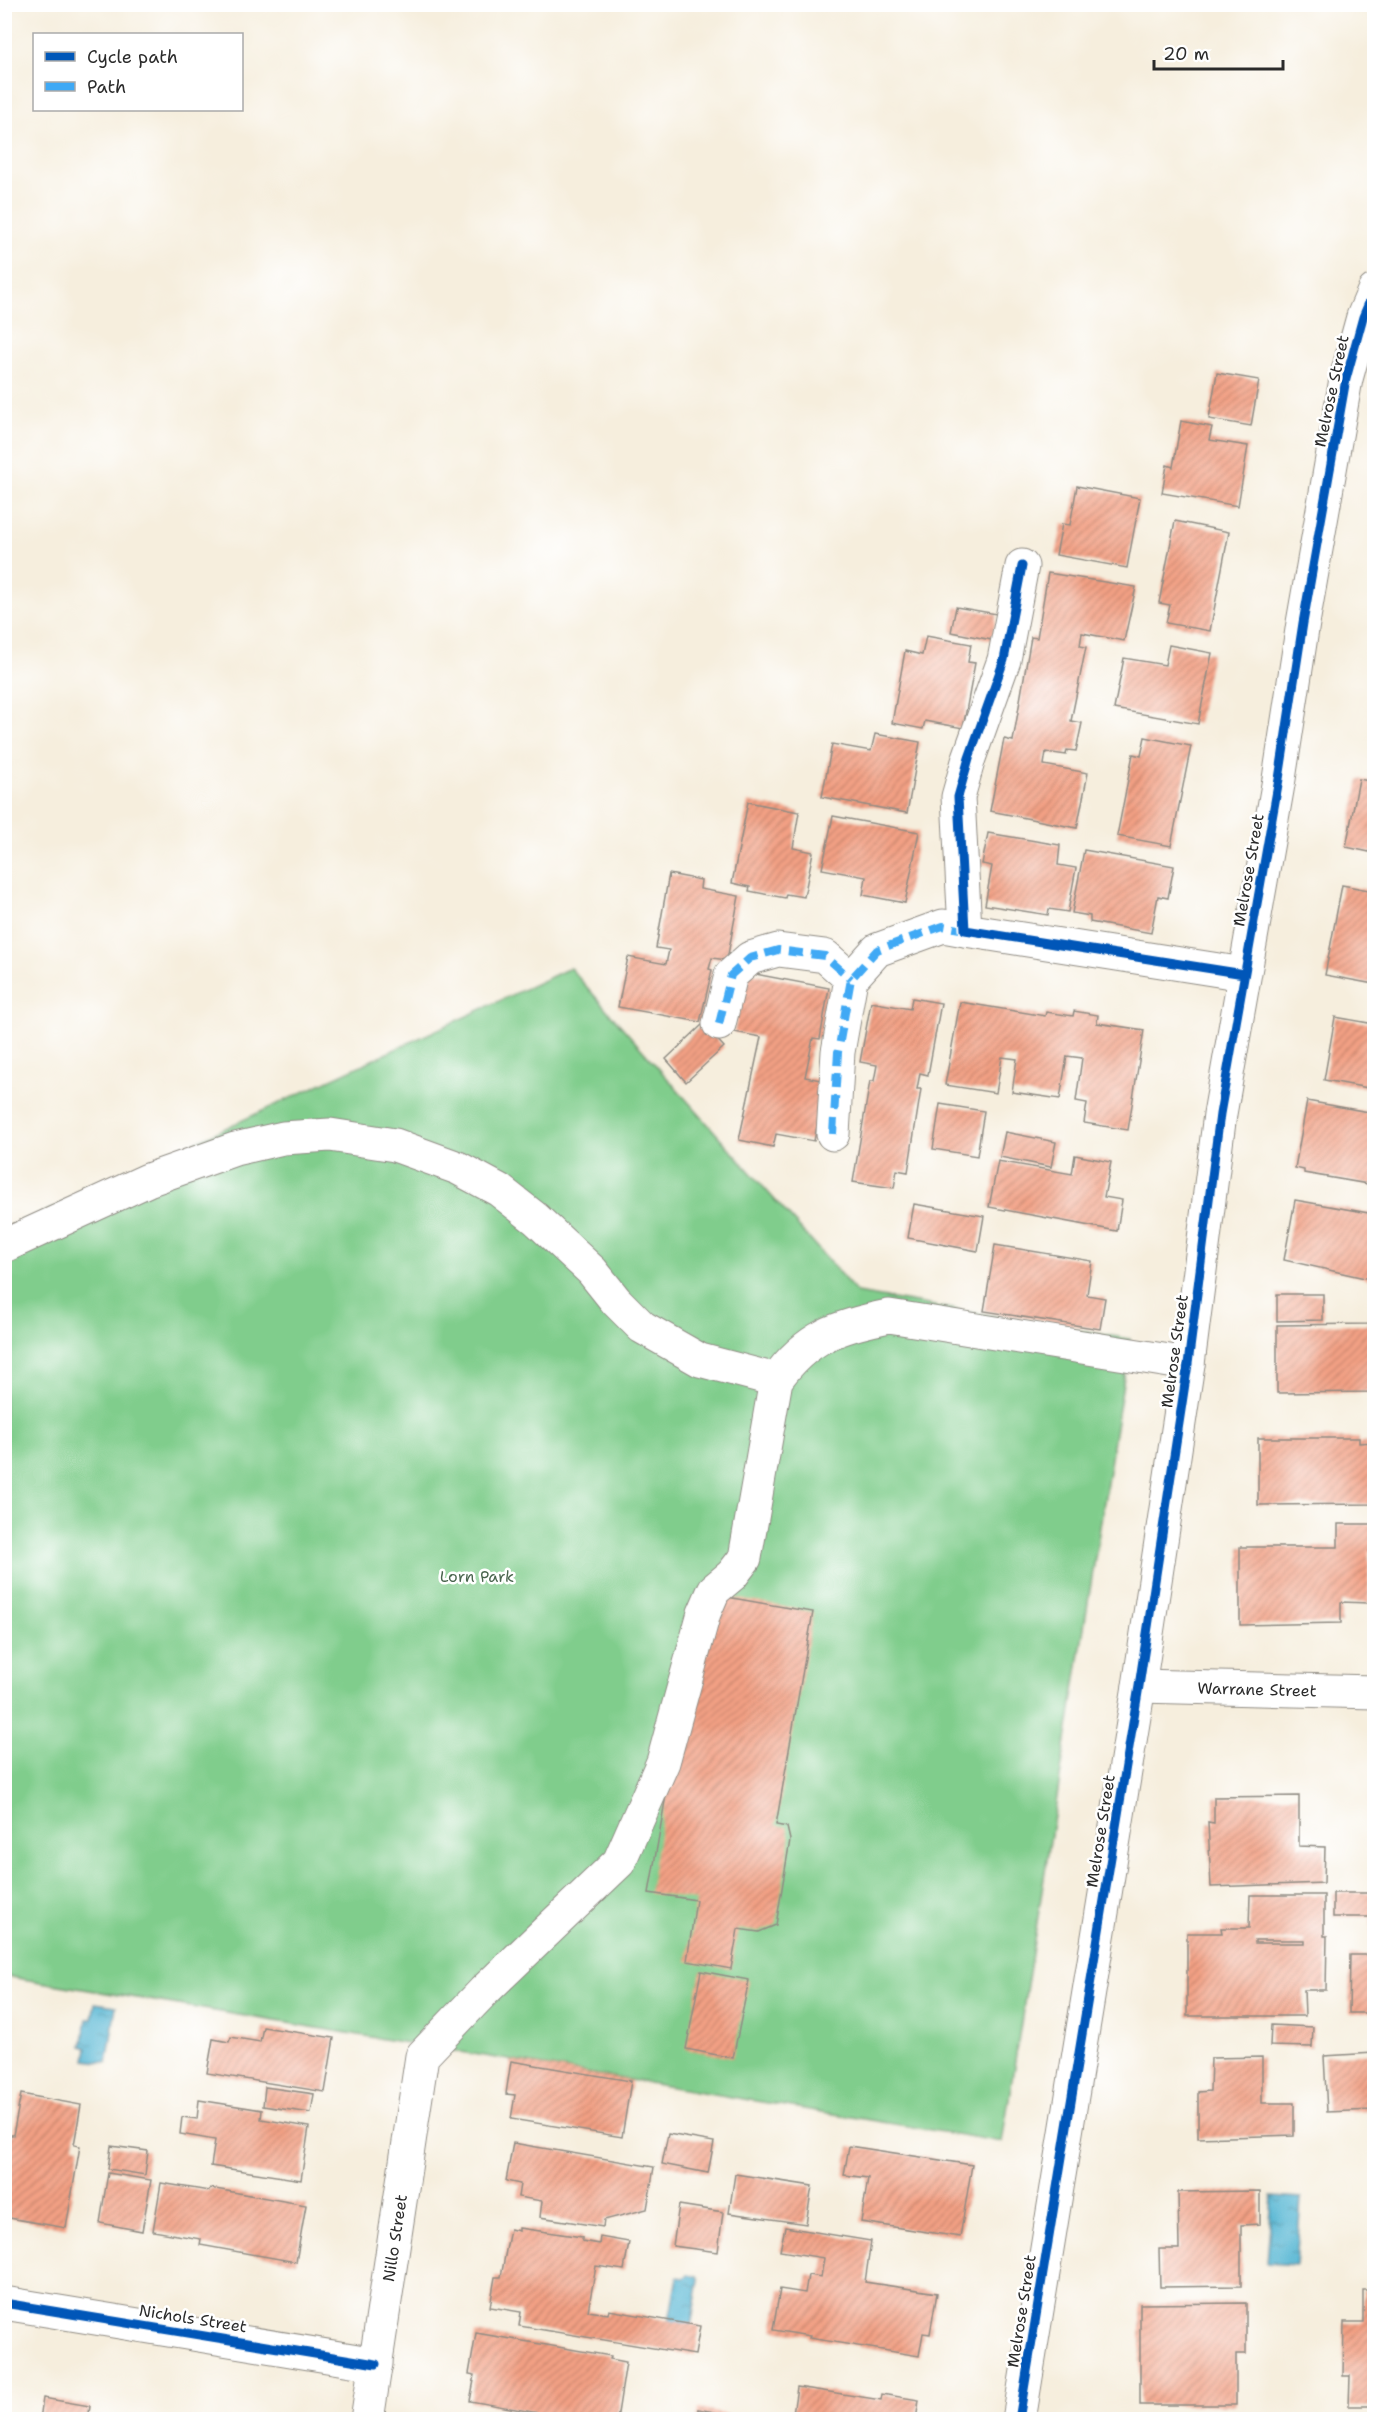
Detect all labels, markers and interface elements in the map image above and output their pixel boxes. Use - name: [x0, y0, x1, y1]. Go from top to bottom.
- legend: [33, 33, 243, 111]
- scale bar: [1154, 33, 1283, 71]
- text: 20 m: [1163, 42, 1209, 66]
- text: Cycle path: [87, 45, 178, 69]
- text: Path: [87, 75, 126, 99]
- street label: Melrose Street: [1309, 333, 1354, 449]
- street label: Melrose Street: [1228, 812, 1269, 928]
- street label: Melrose Street: [1156, 1293, 1193, 1409]
- park label: Lorn Park: [440, 1566, 514, 1587]
- street label: Warrane Street: [1197, 1677, 1317, 1702]
- street label: Melrose Street: [1081, 1773, 1120, 1889]
- street label: Nillo Street: [378, 2193, 412, 2283]
- street label: Melrose Street: [1002, 2253, 1041, 2369]
- street label: Nichols Street: [138, 2300, 248, 2337]

